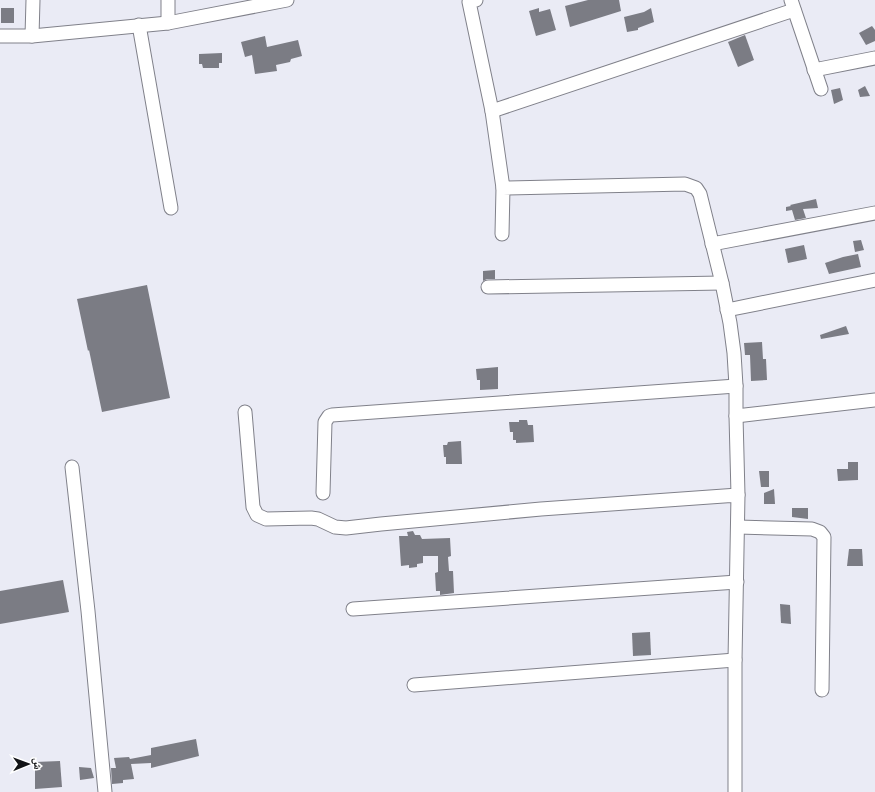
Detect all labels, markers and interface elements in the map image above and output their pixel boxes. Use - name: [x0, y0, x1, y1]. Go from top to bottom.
- north arrow: [8, 744, 48, 784]
- text: ش: [30, 758, 45, 770]

